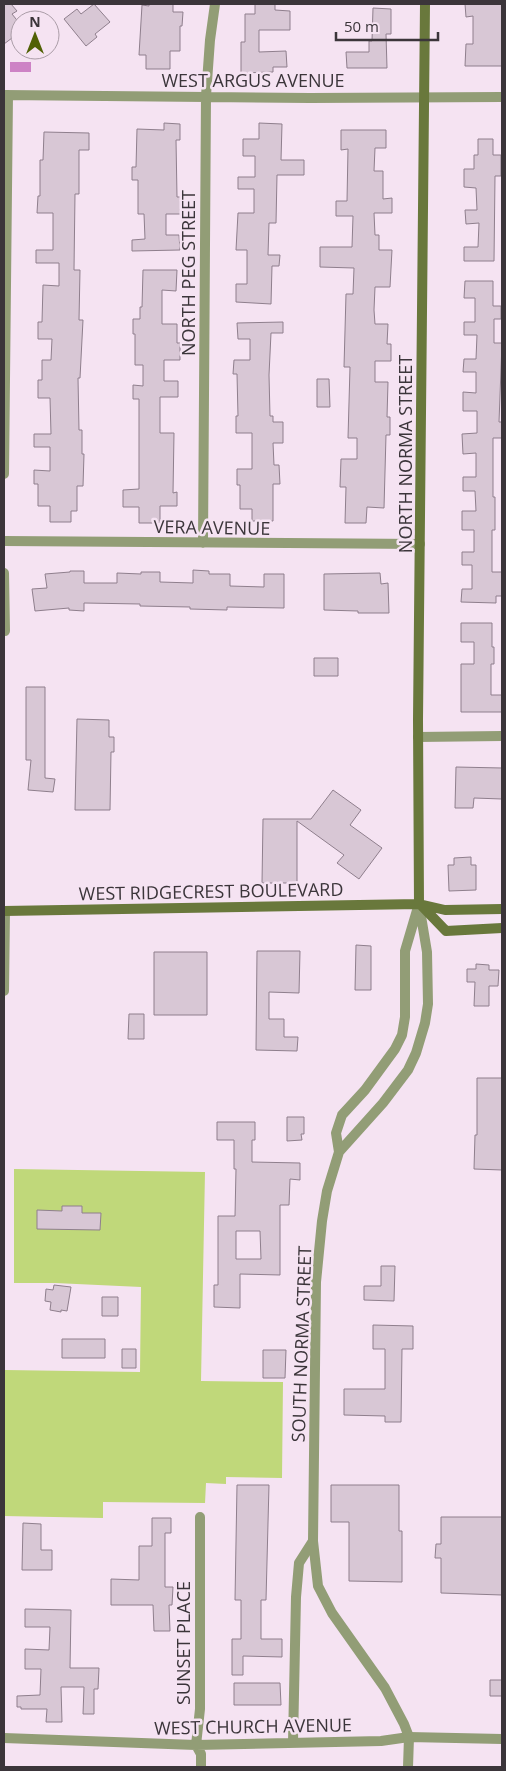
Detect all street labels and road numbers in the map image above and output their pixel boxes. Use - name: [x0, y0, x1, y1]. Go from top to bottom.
- street label: WEST ARGUS AVENUE: [161, 68, 345, 92]
- street label: NORTH PEG STREET: [176, 190, 200, 356]
- street label: NORTH NORMA STREET: [393, 355, 417, 553]
- street label: VERA AVENUE: [153, 514, 271, 540]
- street label: WEST RIDGECREST BOULEVARD: [78, 877, 344, 905]
- street label: SOUTH NORMA STREET: [286, 1245, 316, 1443]
- street label: SUNSET PLACE: [171, 1581, 195, 1705]
- street label: WEST CHURCH AVENUE: [154, 1712, 352, 1740]

